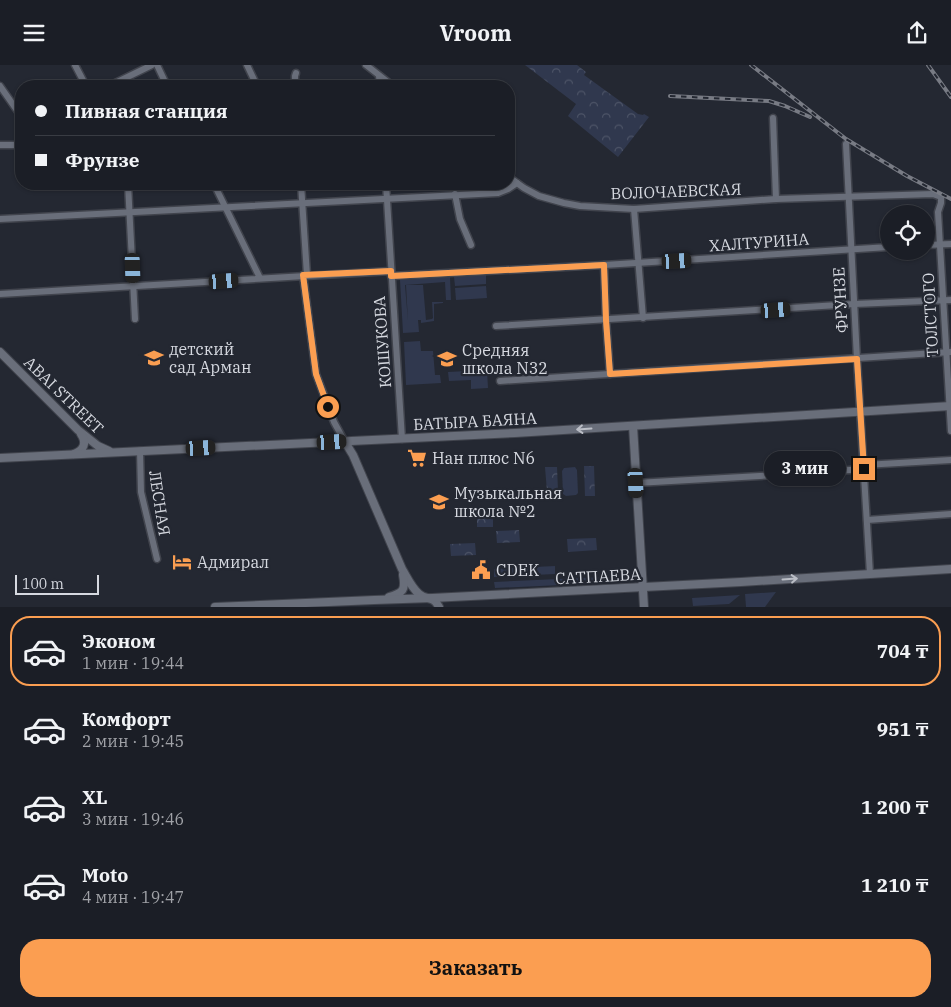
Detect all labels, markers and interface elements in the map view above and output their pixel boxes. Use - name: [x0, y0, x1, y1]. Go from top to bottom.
- text: Vroom: [439, 18, 512, 47]
- icon: menu: [20, 19, 48, 47]
- icon: share: [903, 19, 931, 47]
- text: Пивная станция: [65, 99, 228, 123]
- text: Фрунзе: [65, 148, 139, 172]
- street label: ВОЛОЧАЕВСКАЯ: [610, 179, 742, 203]
- map controls: [880, 205, 935, 260]
- button: locate: [880, 205, 935, 260]
- street label: ХАЛТУРИНА: [708, 229, 810, 255]
- car: [124, 253, 141, 283]
- car: [661, 253, 692, 269]
- street label: ФРУНЗЕ: [828, 267, 852, 333]
- car: [208, 272, 239, 290]
- street label: ТОЛСТОГО: [918, 272, 942, 358]
- street label: КОШУКОВА: [369, 295, 395, 389]
- car: [760, 301, 791, 319]
- place label: детский сад Арман: [169, 339, 252, 377]
- place label: Средняя школа N32: [462, 340, 548, 378]
- school or university icon: детский сад Арман: [143, 347, 165, 369]
- school or university icon: Средняя школа N32: [436, 348, 458, 370]
- street label: ABAI STREET: [20, 352, 108, 438]
- route start: [317, 396, 339, 418]
- street label: БАТЫРА БАЯНА: [413, 408, 537, 434]
- one-way arrow: [577, 425, 593, 434]
- car: [316, 434, 347, 450]
- car: [185, 440, 216, 456]
- supermarket icon: Нан плюс N6: [406, 447, 428, 469]
- place label: Нан плюс N6: [432, 448, 535, 468]
- callout: 3 мин: [764, 451, 846, 487]
- text: 3 мин: [782, 458, 828, 478]
- route end: [853, 458, 875, 480]
- car: [627, 468, 644, 498]
- street label: ЛЕСНАЯ: [145, 469, 175, 537]
- place label: Музыкальная школа №2: [454, 483, 562, 521]
- school or university icon: Музыкальная школа №2: [428, 491, 450, 513]
- hotel icon: Адмирал: [171, 551, 193, 573]
- place label: Адмирал: [197, 552, 269, 572]
- public building icon: CDEK: [470, 559, 492, 581]
- place label: CDEK: [496, 560, 539, 580]
- street label: САТПАЕВА: [555, 564, 641, 588]
- scale bar: [15, 572, 99, 595]
- one-way arrow: [781, 574, 797, 584]
- text: 100 m: [22, 575, 64, 593]
- icon: car: [22, 629, 67, 674]
- text: Эконом: [82, 629, 155, 653]
- text: 704 ₸: [877, 639, 929, 663]
- text: 1 мин · 19:44: [82, 653, 184, 673]
- icon: car: [22, 707, 67, 752]
- text: Комфорт: [82, 707, 171, 731]
- text: 951 ₸: [877, 717, 929, 741]
- text: 2 мин · 19:45: [82, 731, 184, 751]
- icon: car: [22, 785, 67, 830]
- text: XL: [82, 785, 108, 809]
- text: 1 200 ₸: [861, 795, 929, 819]
- text: 3 мин · 19:46: [82, 809, 184, 829]
- icon: car: [22, 863, 67, 908]
- text: Moto: [82, 863, 128, 887]
- text: 1 210 ₸: [861, 873, 929, 897]
- text: 4 мин · 19:47: [82, 887, 184, 907]
- button: Заказать: [20, 939, 931, 997]

